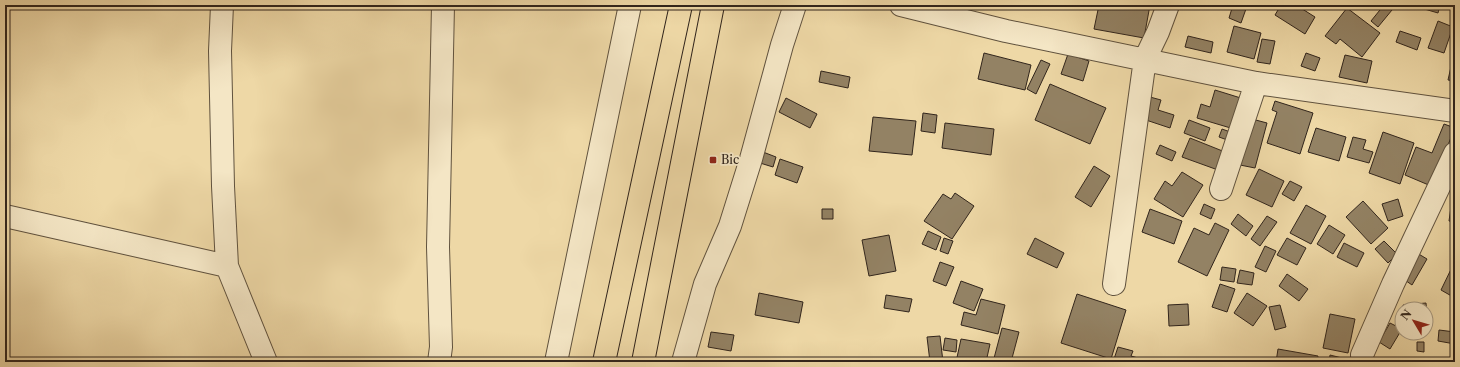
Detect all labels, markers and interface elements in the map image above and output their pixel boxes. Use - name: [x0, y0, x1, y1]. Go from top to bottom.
- place label: Bic: [721, 152, 739, 167]
- marker: Bic: [708, 155, 718, 165]
- north arrow: [1394, 301, 1434, 341]
- text: N: [1398, 306, 1415, 323]

